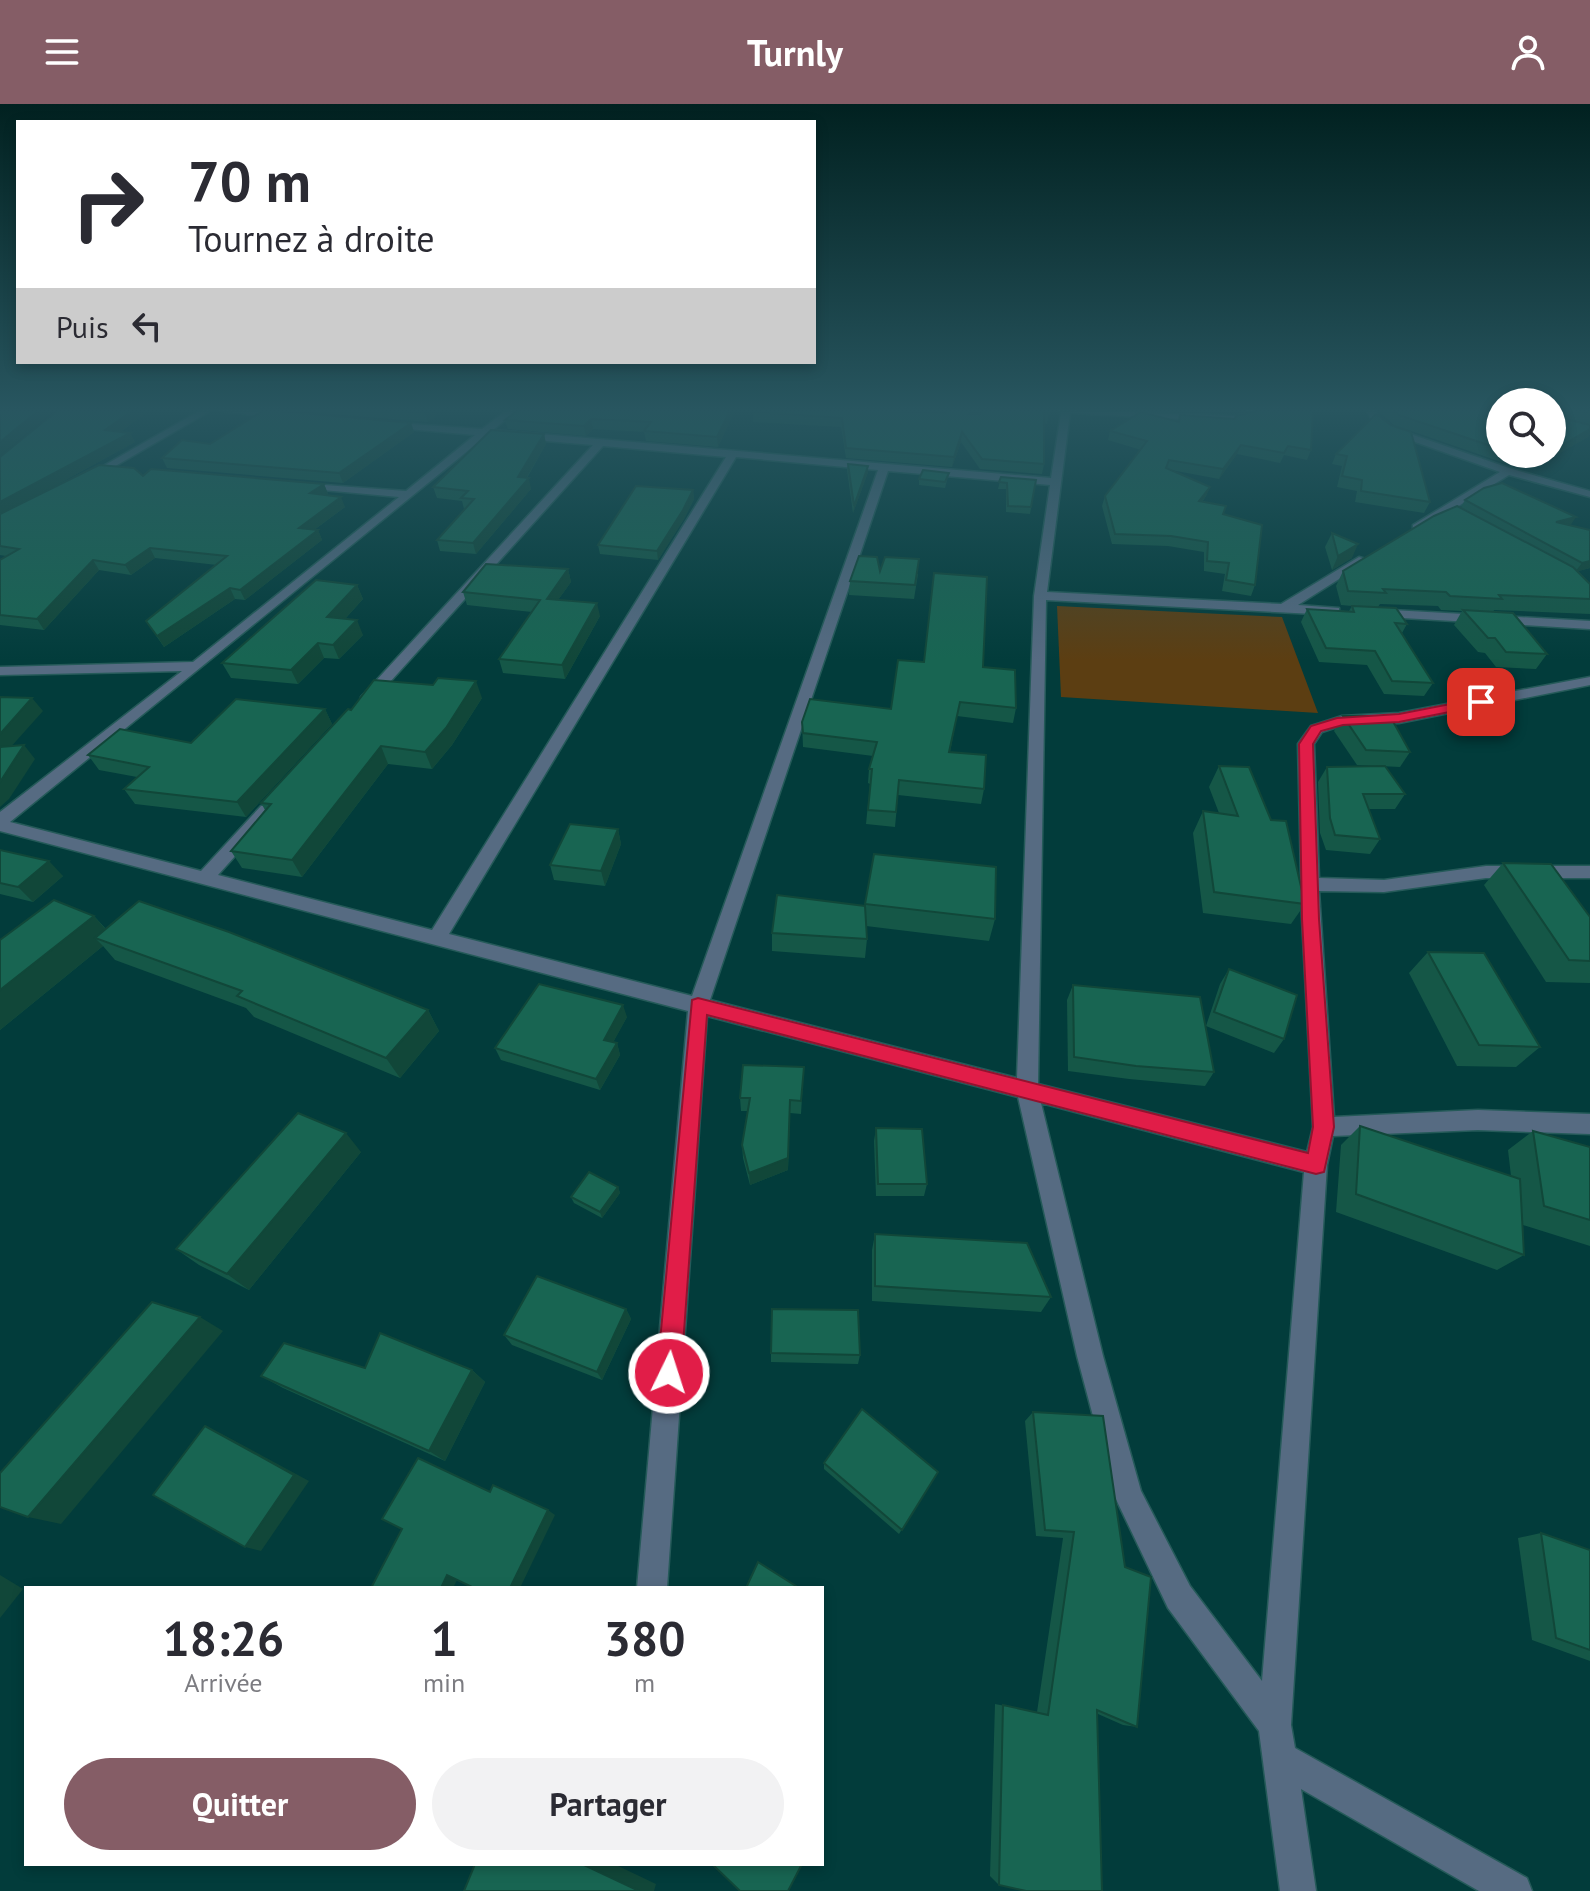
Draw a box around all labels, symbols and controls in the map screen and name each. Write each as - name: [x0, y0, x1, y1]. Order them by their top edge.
- text: Turnly: [747, 29, 843, 76]
- icon: menu: [40, 30, 84, 74]
- icon: person: [1506, 30, 1550, 74]
- text: 70 m: [188, 145, 311, 217]
- icon: right: [56, 152, 160, 256]
- text: Tournez à droite: [188, 215, 435, 262]
- icon: left: [125, 304, 169, 348]
- text: Puis: [56, 307, 109, 346]
- map controls: [1486, 388, 1566, 468]
- button: search: [1486, 388, 1566, 468]
- pin: [1447, 668, 1515, 736]
- icon: arrive: [1459, 680, 1503, 724]
- position arrow: [627, 1331, 711, 1415]
- text: 18:26: [163, 1607, 284, 1669]
- text: 1: [430, 1607, 458, 1669]
- text: 380: [604, 1607, 685, 1669]
- text: Arrivée: [184, 1666, 263, 1699]
- text: min: [423, 1666, 465, 1699]
- text: m: [634, 1666, 655, 1699]
- button: Quitter: [64, 1758, 416, 1850]
- button: Partager: [432, 1758, 784, 1850]

